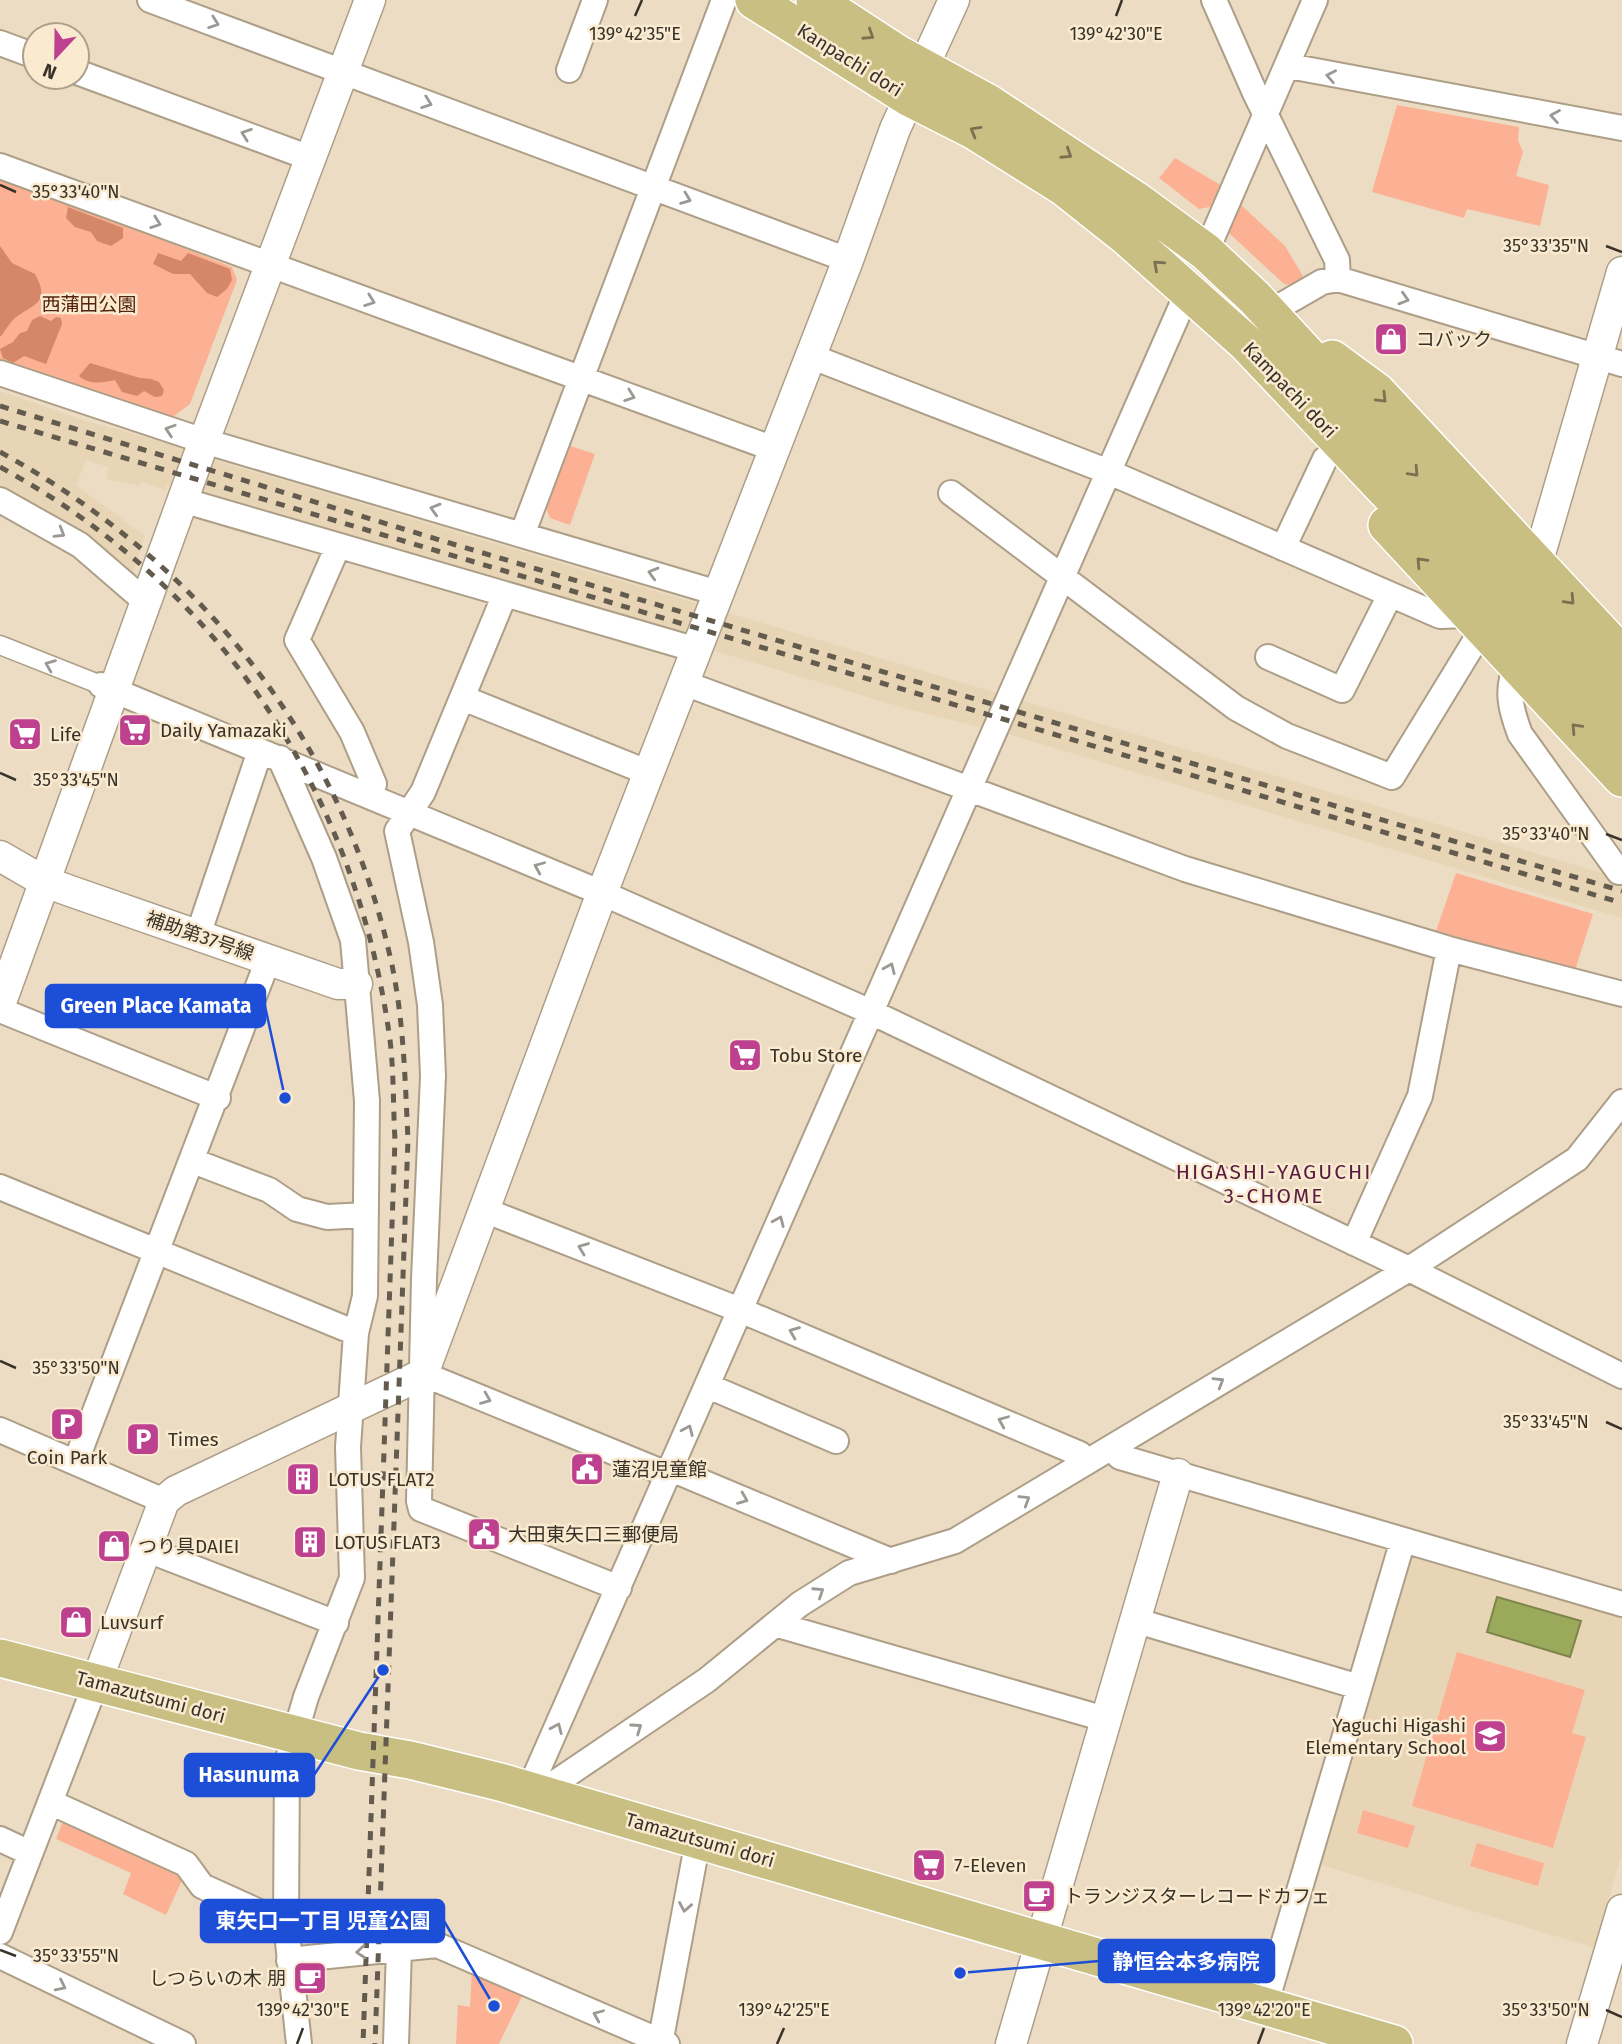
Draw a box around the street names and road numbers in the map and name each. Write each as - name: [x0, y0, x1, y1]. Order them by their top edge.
- street label: Kanpachi dori: [793, 19, 907, 101]
- street label: Kampachi dori: [1238, 337, 1342, 443]
- street label: 補助第37号線: [143, 907, 257, 965]
- street label: Tamazutsumi dori: [74, 1666, 228, 1728]
- street label: Tamazutsumi dori: [623, 1808, 777, 1872]

